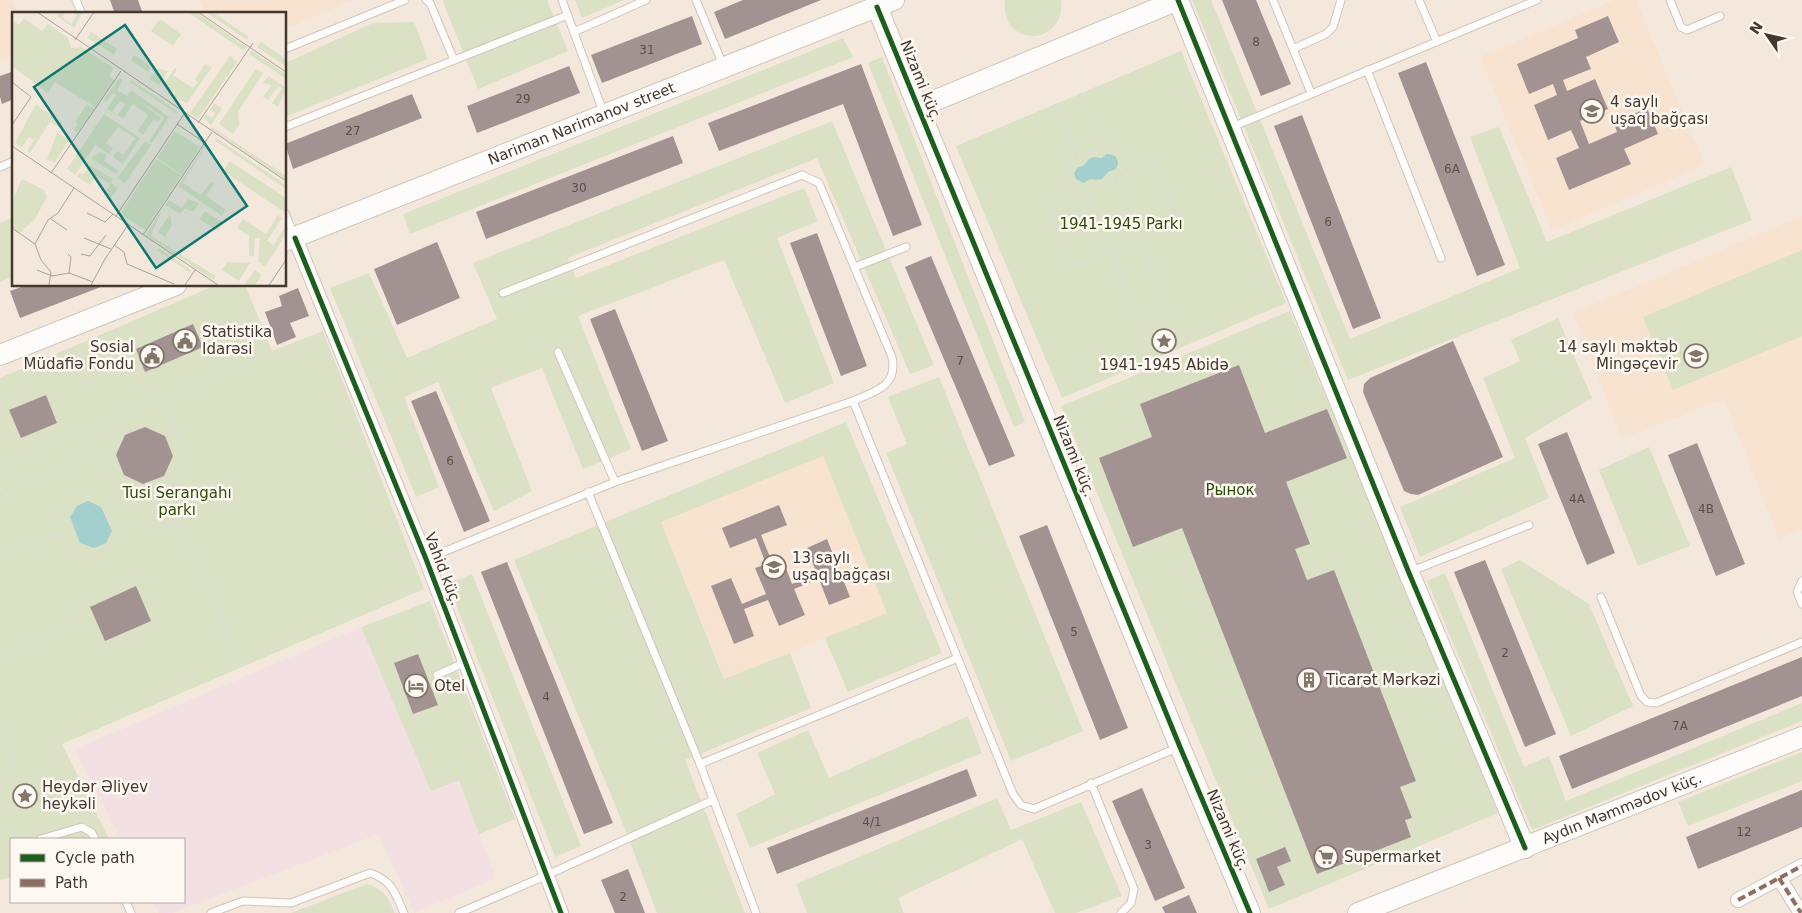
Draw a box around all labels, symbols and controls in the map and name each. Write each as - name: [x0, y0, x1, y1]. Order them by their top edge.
- north arrow: [1742, 10, 1792, 60]
- inset map: [12, 12, 286, 286]
- text: N: [1746, 18, 1766, 37]
- house number: 8: [1252, 35, 1260, 49]
- street label: Nizami küç.: [896, 37, 946, 125]
- house number: 31: [639, 43, 655, 57]
- street label: Nariman Narimanov street: [485, 78, 678, 169]
- house number: 29: [515, 92, 531, 106]
- place label: 4 saylı uşaq bağçası: [1610, 93, 1708, 128]
- school or university icon: 4 saylı uşaq bağçası: [1579, 98, 1605, 124]
- house number: 27: [345, 124, 361, 138]
- house number: 6A: [1444, 162, 1461, 176]
- house number: 30: [571, 181, 587, 195]
- park label: 1941-1945 Parkı: [1059, 215, 1183, 233]
- house number: 6: [1324, 215, 1332, 229]
- place label: Statistika Idarəsi: [202, 323, 272, 358]
- public building icon: Statistika Idarəsi: [172, 328, 198, 354]
- place icon: 1941-1945 Abidə: [1151, 328, 1177, 354]
- place label: Sosial Müdafiə Fondu: [24, 338, 134, 373]
- place label: 14 saylı məktəb Mingəçevir: [1558, 338, 1679, 373]
- public building icon: Sosial Müdafiə Fondu: [139, 343, 165, 369]
- school or university icon: 14 saylı məktəb Mingəçevir: [1683, 343, 1709, 369]
- house number: 7: [956, 354, 964, 368]
- place label: 1941-1945 Abidə: [1099, 356, 1229, 374]
- street label: Nizami küç.: [1049, 412, 1099, 500]
- house number: 6: [446, 454, 454, 468]
- park label: Рынок: [1206, 481, 1254, 499]
- park label: Tusi Serangahı parkı: [121, 484, 232, 519]
- house number: 4A: [1569, 492, 1586, 506]
- house number: 4B: [1698, 502, 1714, 516]
- street label: Vahid küç.: [421, 530, 465, 608]
- place label: 13 saylı uşaq bağçası: [792, 549, 890, 584]
- school or university icon: 13 saylı uşaq bağçası: [761, 554, 787, 580]
- house number: 5: [1070, 625, 1078, 639]
- house number: 2: [1501, 646, 1509, 660]
- building icon: Ticarət Mərkəzi: [1296, 667, 1322, 693]
- place label: Ticarət Mərkəzi: [1325, 671, 1441, 689]
- hotel icon: Otel: [403, 673, 429, 699]
- place label: Otel: [434, 677, 465, 695]
- house number: 4: [542, 690, 550, 704]
- house number: 7A: [1672, 719, 1689, 733]
- street label: Aydın Məmmədov küç.: [1540, 769, 1704, 848]
- place label: Heydər Əliyev heykəli: [42, 778, 148, 813]
- place icon: Heydər Əliyev heykəli: [12, 783, 38, 809]
- street label: Nizami küç.: [1203, 787, 1253, 873]
- house number: 4/1: [862, 815, 882, 829]
- house number: 12: [1736, 825, 1752, 839]
- legend: [10, 838, 185, 903]
- house number: 3: [1144, 838, 1152, 852]
- supermarket icon: Supermarket: [1313, 844, 1339, 870]
- place label: Supermarket: [1344, 848, 1441, 866]
- text: Cycle path: [55, 849, 135, 867]
- text: Path: [55, 874, 88, 892]
- house number: 2: [619, 890, 627, 904]

